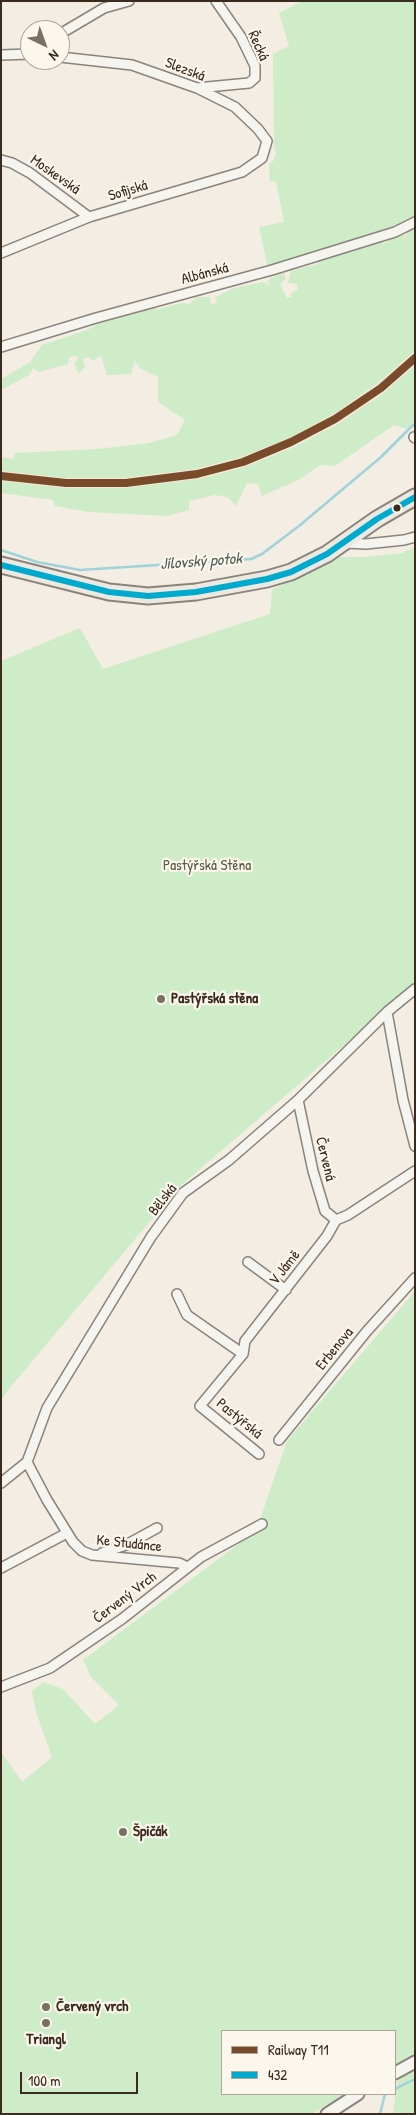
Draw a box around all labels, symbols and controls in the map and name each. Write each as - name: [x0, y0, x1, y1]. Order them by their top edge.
- north arrow: [20, 20, 70, 70]
- street label: Řecká: [244, 28, 272, 64]
- text: N: [46, 46, 64, 65]
- street label: Slezská: [163, 54, 207, 86]
- street label: Moskevská: [27, 151, 83, 199]
- street label: Sofijská: [106, 176, 150, 206]
- street label: Albánská: [179, 259, 231, 289]
- unlabelled marker: [392, 503, 402, 513]
- water label: Jílovský potok: [160, 550, 242, 574]
- park label: Pastýřská Stěna: [163, 857, 251, 875]
- place label: Pastýřská stěna: [171, 990, 258, 1008]
- marker: Pastýřská stěna: [155, 993, 167, 1005]
- street label: Červená: [311, 1135, 339, 1183]
- street label: Bělská: [145, 1180, 181, 1220]
- street label: V Jámě: [266, 1247, 304, 1289]
- street label: Erbenova: [313, 1324, 357, 1374]
- street label: Pastýřská: [212, 1395, 266, 1443]
- street label: Ke Studánce: [95, 1532, 163, 1556]
- street label: Červený Vrch: [90, 1568, 160, 1628]
- place label: Špičák: [133, 1823, 168, 1841]
- marker: Špičák: [117, 1826, 129, 1838]
- place label: Červený vrch: [56, 1998, 128, 2016]
- marker: Červený vrch: [40, 2001, 52, 2013]
- marker: Triangl: [40, 2017, 52, 2029]
- legend: [221, 2030, 396, 2095]
- place label: Triangl: [26, 2031, 66, 2049]
- text: Railway T11: [268, 2039, 329, 2060]
- scale bar: [22, 2062, 140, 2094]
- text: 432: [268, 2064, 287, 2085]
- text: 100 m: [28, 2070, 61, 2091]

